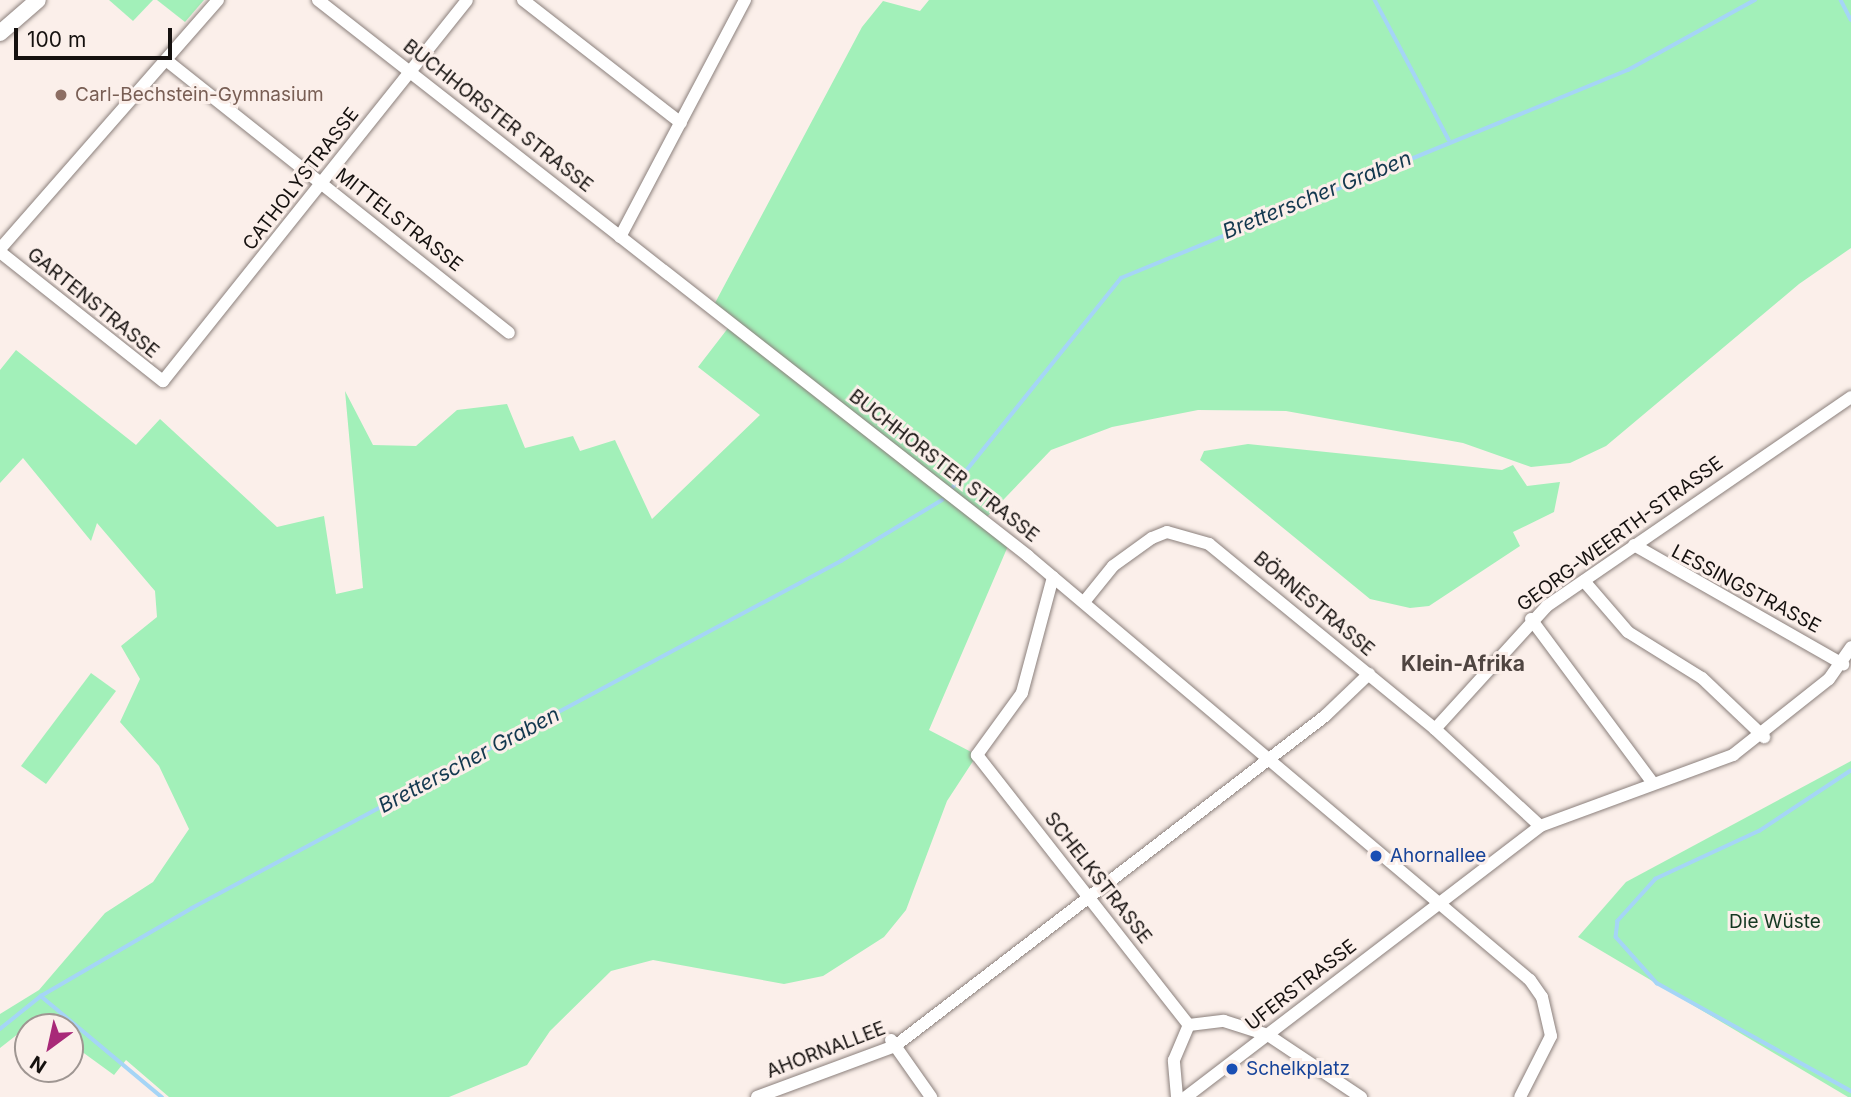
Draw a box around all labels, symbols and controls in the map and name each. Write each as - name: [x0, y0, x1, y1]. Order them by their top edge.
- scale bar: [18, 14, 175, 58]
- text: 100 m: [27, 27, 86, 52]
- street label: BUCHHORSTER STRASSE: [399, 35, 597, 197]
- place label: Carl-Bechstein-Gymnasium: [75, 84, 324, 106]
- marker: Carl-Bechstein-Gymnasium: [53, 87, 69, 103]
- street label: CATHOLYSTRASSE: [238, 103, 364, 255]
- water label: Bretterscher Graben: [1219, 146, 1415, 244]
- street label: MITTELSTRASSE: [331, 163, 467, 277]
- street label: GARTENSTRASSE: [23, 243, 163, 363]
- street label: BUCHHORSTER STRASSE: [845, 385, 1043, 547]
- street label: GEORG-WEERTH-STRASSE: [1513, 452, 1727, 616]
- street label: LESSINGSTRASSE: [1667, 540, 1825, 638]
- street label: BÖRNESTRASSE: [1249, 547, 1379, 661]
- district label: Klein-Afrika: [1401, 651, 1525, 677]
- water label: Bretterscher Graben: [374, 702, 564, 818]
- street label: SCHELKSTRASSE: [1040, 808, 1156, 948]
- place label: Ahornallee: [1390, 845, 1486, 867]
- marker: Ahornallee: [1368, 848, 1384, 864]
- park label: Die Wüste: [1729, 911, 1821, 933]
- street label: UFERSTRASSE: [1241, 935, 1361, 1035]
- north arrow: [14, 1013, 84, 1083]
- street label: AHORNALLEE: [763, 1017, 889, 1083]
- text: N: [26, 1051, 51, 1078]
- place label: Schelkplatz: [1246, 1058, 1350, 1080]
- marker: Schelkplatz: [1224, 1061, 1240, 1077]

